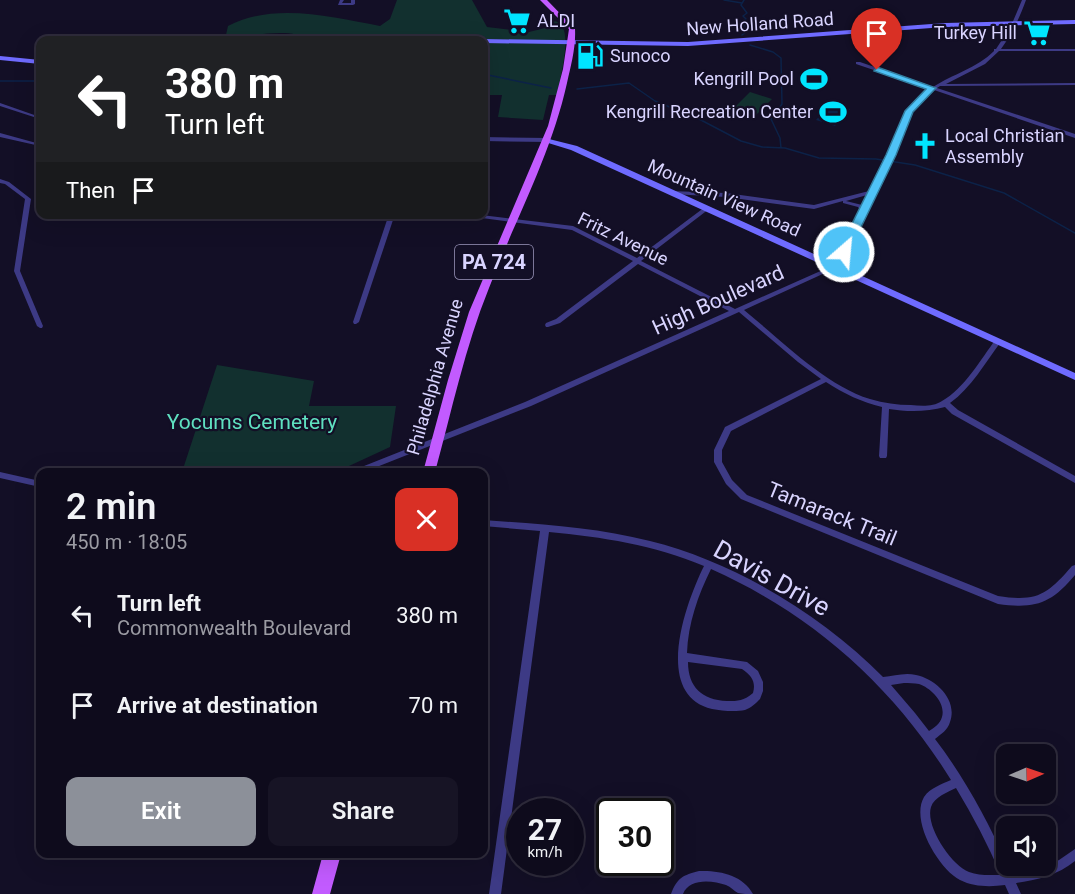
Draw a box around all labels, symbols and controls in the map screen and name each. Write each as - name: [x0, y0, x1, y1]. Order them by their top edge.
- supermarket icon: ALDI: [502, 6, 532, 36]
- street label: New Holland Road: [685, 8, 834, 39]
- pin: [851, 8, 902, 70]
- place label: ALDI: [537, 10, 575, 31]
- icon: arrive: [860, 17, 893, 50]
- supermarket icon: Turkey Hill: [1022, 18, 1052, 48]
- place label: Turkey Hill: [934, 22, 1017, 43]
- fuel station icon: Sunoco: [575, 41, 605, 71]
- place label: Sunoco: [610, 45, 671, 66]
- text: 380 m: [165, 59, 284, 108]
- icon: left: [66, 60, 144, 138]
- sports icon: Kengrill Pool: [799, 64, 829, 94]
- place label: Kengrill Pool: [693, 68, 794, 89]
- sports icon: Kengrill Recreation Center: [818, 97, 848, 127]
- place label: Kengrill Recreation Center: [606, 101, 813, 122]
- text: Turn left: [165, 109, 265, 141]
- place label: Local Christian Assembly: [945, 125, 1064, 167]
- church icon: Local Christian Assembly: [910, 131, 940, 161]
- street label: Mountain View Road: [645, 154, 804, 241]
- icon: arrive: [127, 174, 160, 207]
- text: Then: [66, 178, 115, 203]
- street label: Fritz Avenue: [574, 208, 672, 270]
- position arrow: [812, 220, 876, 284]
- road number: PA 724: [455, 245, 533, 279]
- street label: High Boulevard: [648, 260, 788, 340]
- street label: Philadelphia Avenue: [402, 296, 467, 457]
- park label: Yocums Cemetery: [167, 410, 337, 434]
- street label: Tamarack Trail: [764, 477, 900, 551]
- text: 2 min: [66, 486, 156, 528]
- button: close: [395, 488, 458, 551]
- text: 450 m · 18:05: [66, 530, 187, 554]
- street label: Davis Drive: [709, 534, 835, 622]
- text: Turn left: [117, 591, 201, 616]
- icon: left: [66, 599, 99, 632]
- text: 380 m: [396, 603, 458, 628]
- text: Commonwealth Boulevard: [117, 616, 351, 640]
- icon: arrive: [66, 689, 99, 722]
- text: Arrive at destination: [117, 693, 318, 718]
- text: 70 m: [409, 693, 458, 718]
- north arrow: [996, 744, 1056, 804]
- map controls: [996, 744, 1056, 876]
- button: Exit: [66, 777, 256, 846]
- button: Share: [268, 777, 458, 846]
- speed limit sign: 30: [596, 798, 674, 876]
- text: 27: [528, 812, 562, 847]
- button: sound: [996, 816, 1056, 876]
- text: km/h: [527, 843, 563, 861]

